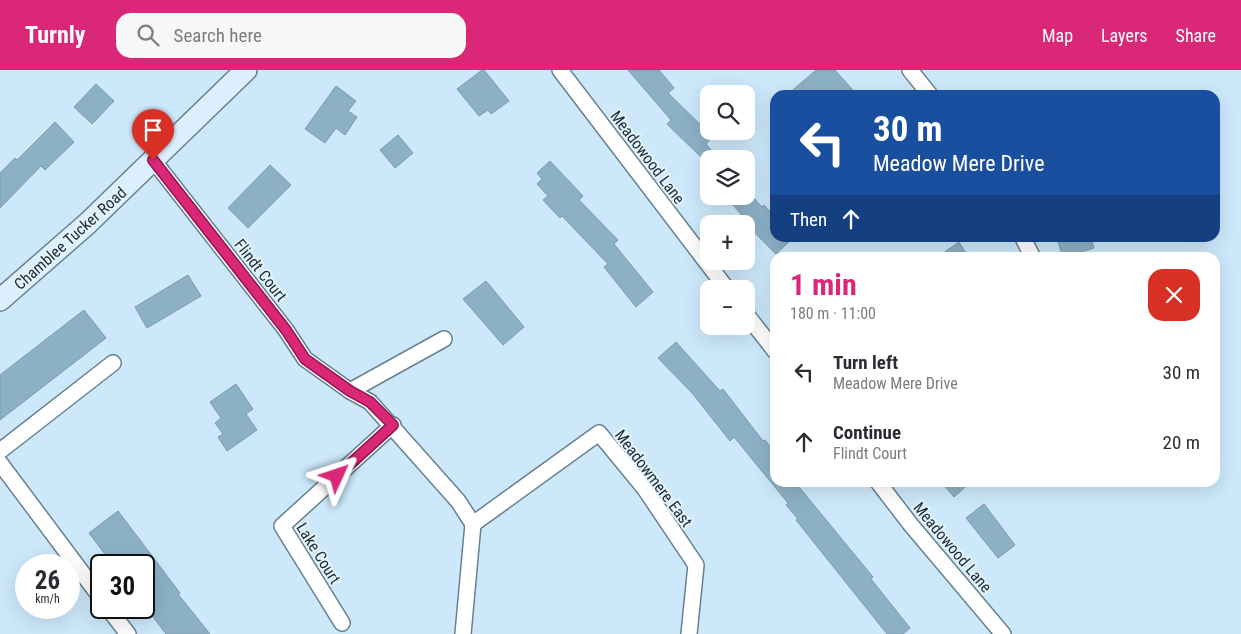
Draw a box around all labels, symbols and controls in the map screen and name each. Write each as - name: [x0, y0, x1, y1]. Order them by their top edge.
- search box: [116, 13, 466, 58]
- text: Turnly: [25, 21, 86, 49]
- icon: search: [134, 21, 162, 49]
- text: Search here: [174, 24, 262, 47]
- text: Map: [1042, 25, 1073, 46]
- text: Layers: [1101, 25, 1148, 46]
- text: Share: [1176, 25, 1216, 46]
- map controls: [700, 85, 755, 335]
- button: search: [700, 85, 755, 140]
- street label: Meadowood Lane: [606, 107, 689, 208]
- pin: [132, 109, 174, 160]
- text: 30 m: [873, 109, 942, 150]
- icon: left: [790, 110, 855, 175]
- icon: arrive: [139, 116, 167, 144]
- button: layers: [700, 150, 755, 205]
- text: Meadow Mere Drive: [873, 151, 1044, 176]
- street label: Chamblee Tucker Road: [10, 183, 130, 294]
- icon: ahead: [837, 205, 865, 233]
- text: Then: [790, 208, 827, 231]
- button: +: [700, 215, 755, 270]
- street label: Flindt Court: [230, 235, 291, 306]
- text: 1 min: [790, 267, 857, 302]
- button: close: [1148, 269, 1200, 321]
- button: −: [700, 280, 755, 335]
- text: 180 m · 11:00: [790, 304, 876, 323]
- text: Turn left: [833, 351, 898, 374]
- icon: left: [790, 358, 818, 386]
- text: 30 m: [1163, 361, 1200, 384]
- text: Meadow Mere Drive: [833, 374, 958, 393]
- text: Continue: [833, 421, 901, 444]
- street label: Meadowmere East: [611, 426, 696, 531]
- icon: ahead: [790, 428, 818, 456]
- text: 20 m: [1163, 431, 1200, 454]
- text: Flindt Court: [833, 444, 907, 463]
- position arrow: [310, 449, 362, 501]
- street label: Meadowood Lane: [909, 498, 996, 596]
- street label: Lake Court: [292, 519, 345, 587]
- speed limit sign: 30: [90, 554, 155, 619]
- text: 26: [35, 566, 60, 595]
- text: km/h: [35, 592, 60, 606]

